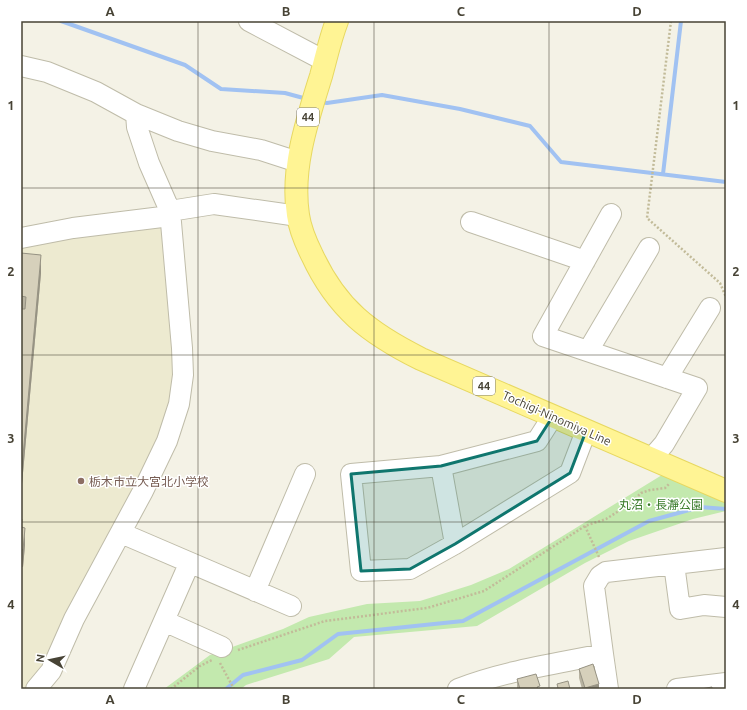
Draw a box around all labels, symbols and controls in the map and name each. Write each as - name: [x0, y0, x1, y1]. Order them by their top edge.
- text: A: [105, 4, 115, 18]
- text: B: [282, 4, 291, 18]
- text: C: [457, 4, 466, 18]
- text: D: [632, 4, 642, 18]
- text: 1: [7, 98, 15, 112]
- text: 1: [732, 98, 740, 112]
- road number: 44: [297, 108, 319, 126]
- text: 2: [7, 264, 15, 278]
- text: 2: [732, 264, 740, 278]
- road number: 44: [473, 377, 495, 395]
- street label: Tochigi-Ninomiya Line: [501, 388, 613, 448]
- text: 3: [7, 431, 15, 445]
- text: 3: [732, 431, 740, 445]
- place label: 栃木市立大宮北小学校: [89, 475, 209, 488]
- marker: 栃木市立大宮北小学校: [76, 476, 86, 486]
- park label: 丸沼・長瀞公園: [619, 498, 703, 511]
- text: 4: [7, 597, 15, 611]
- text: 4: [732, 597, 740, 611]
- north arrow: [30, 640, 70, 680]
- text: N: [34, 653, 47, 663]
- text: A: [105, 692, 115, 706]
- text: B: [282, 692, 291, 706]
- text: C: [457, 692, 466, 706]
- text: D: [632, 692, 642, 706]

